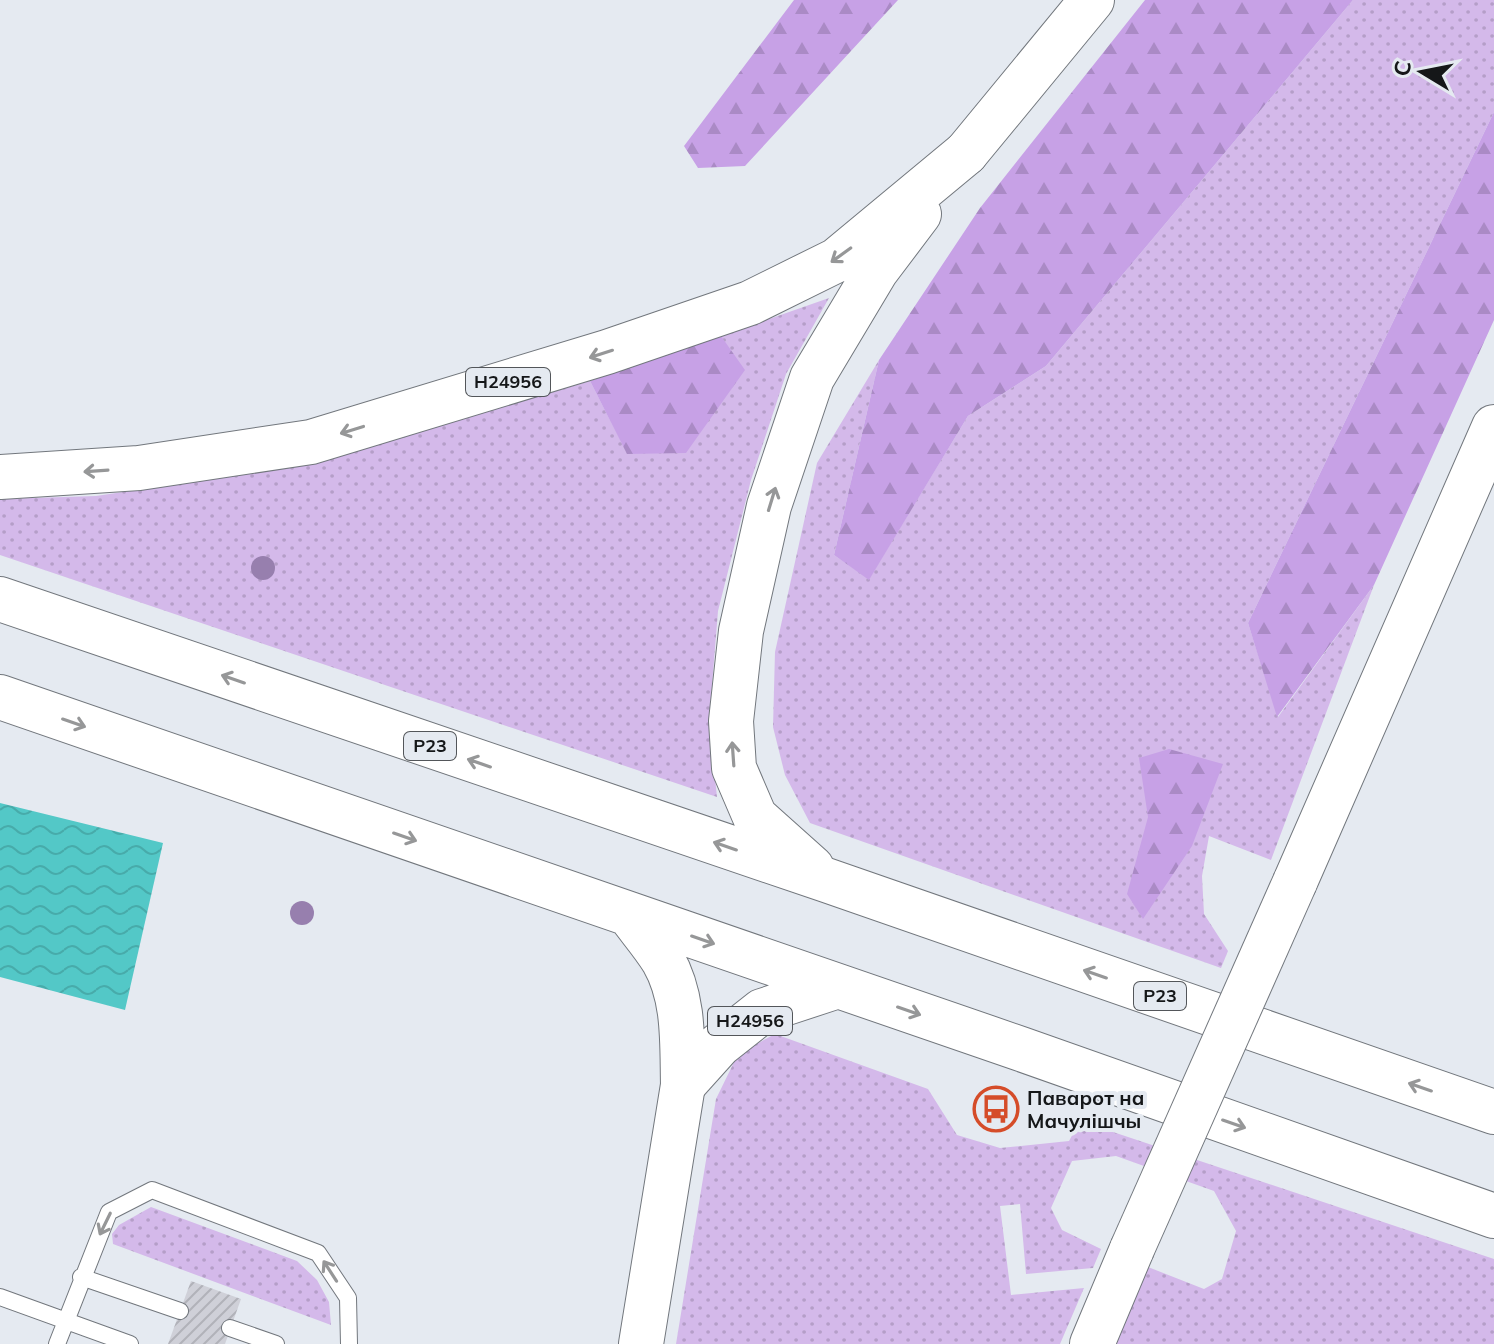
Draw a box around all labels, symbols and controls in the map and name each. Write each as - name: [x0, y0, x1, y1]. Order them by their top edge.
- north arrow: [1382, 32, 1462, 112]
- text: С: [1387, 59, 1417, 78]
- one-way arrow: [830, 247, 852, 264]
- one-way arrow: [588, 347, 613, 362]
- road number: Н24956: [466, 368, 550, 396]
- one-way arrow: [340, 423, 366, 438]
- one-way arrow: [83, 464, 110, 479]
- one-way arrow: [765, 486, 780, 511]
- one-way arrow: [220, 671, 245, 686]
- one-way arrow: [61, 716, 86, 731]
- road number: Р23: [404, 732, 456, 760]
- one-way arrow: [725, 741, 740, 768]
- one-way arrow: [467, 755, 492, 770]
- one-way arrow: [392, 831, 417, 846]
- one-way arrow: [713, 838, 738, 853]
- one-way arrow: [690, 934, 715, 948]
- one-way arrow: [1084, 966, 1108, 980]
- road number: Р23: [1134, 982, 1186, 1010]
- one-way arrow: [896, 1005, 921, 1020]
- road number: Н24956: [708, 1007, 792, 1035]
- one-way arrow: [1408, 1078, 1433, 1093]
- bus stop icon: Паварот на Мачулішчы: [972, 1085, 1020, 1133]
- place label: Паварот на Мачулішчы: [1027, 1085, 1144, 1133]
- one-way arrow: [1221, 1118, 1246, 1133]
- one-way arrow: [97, 1211, 112, 1235]
- one-way arrow: [322, 1261, 339, 1283]

